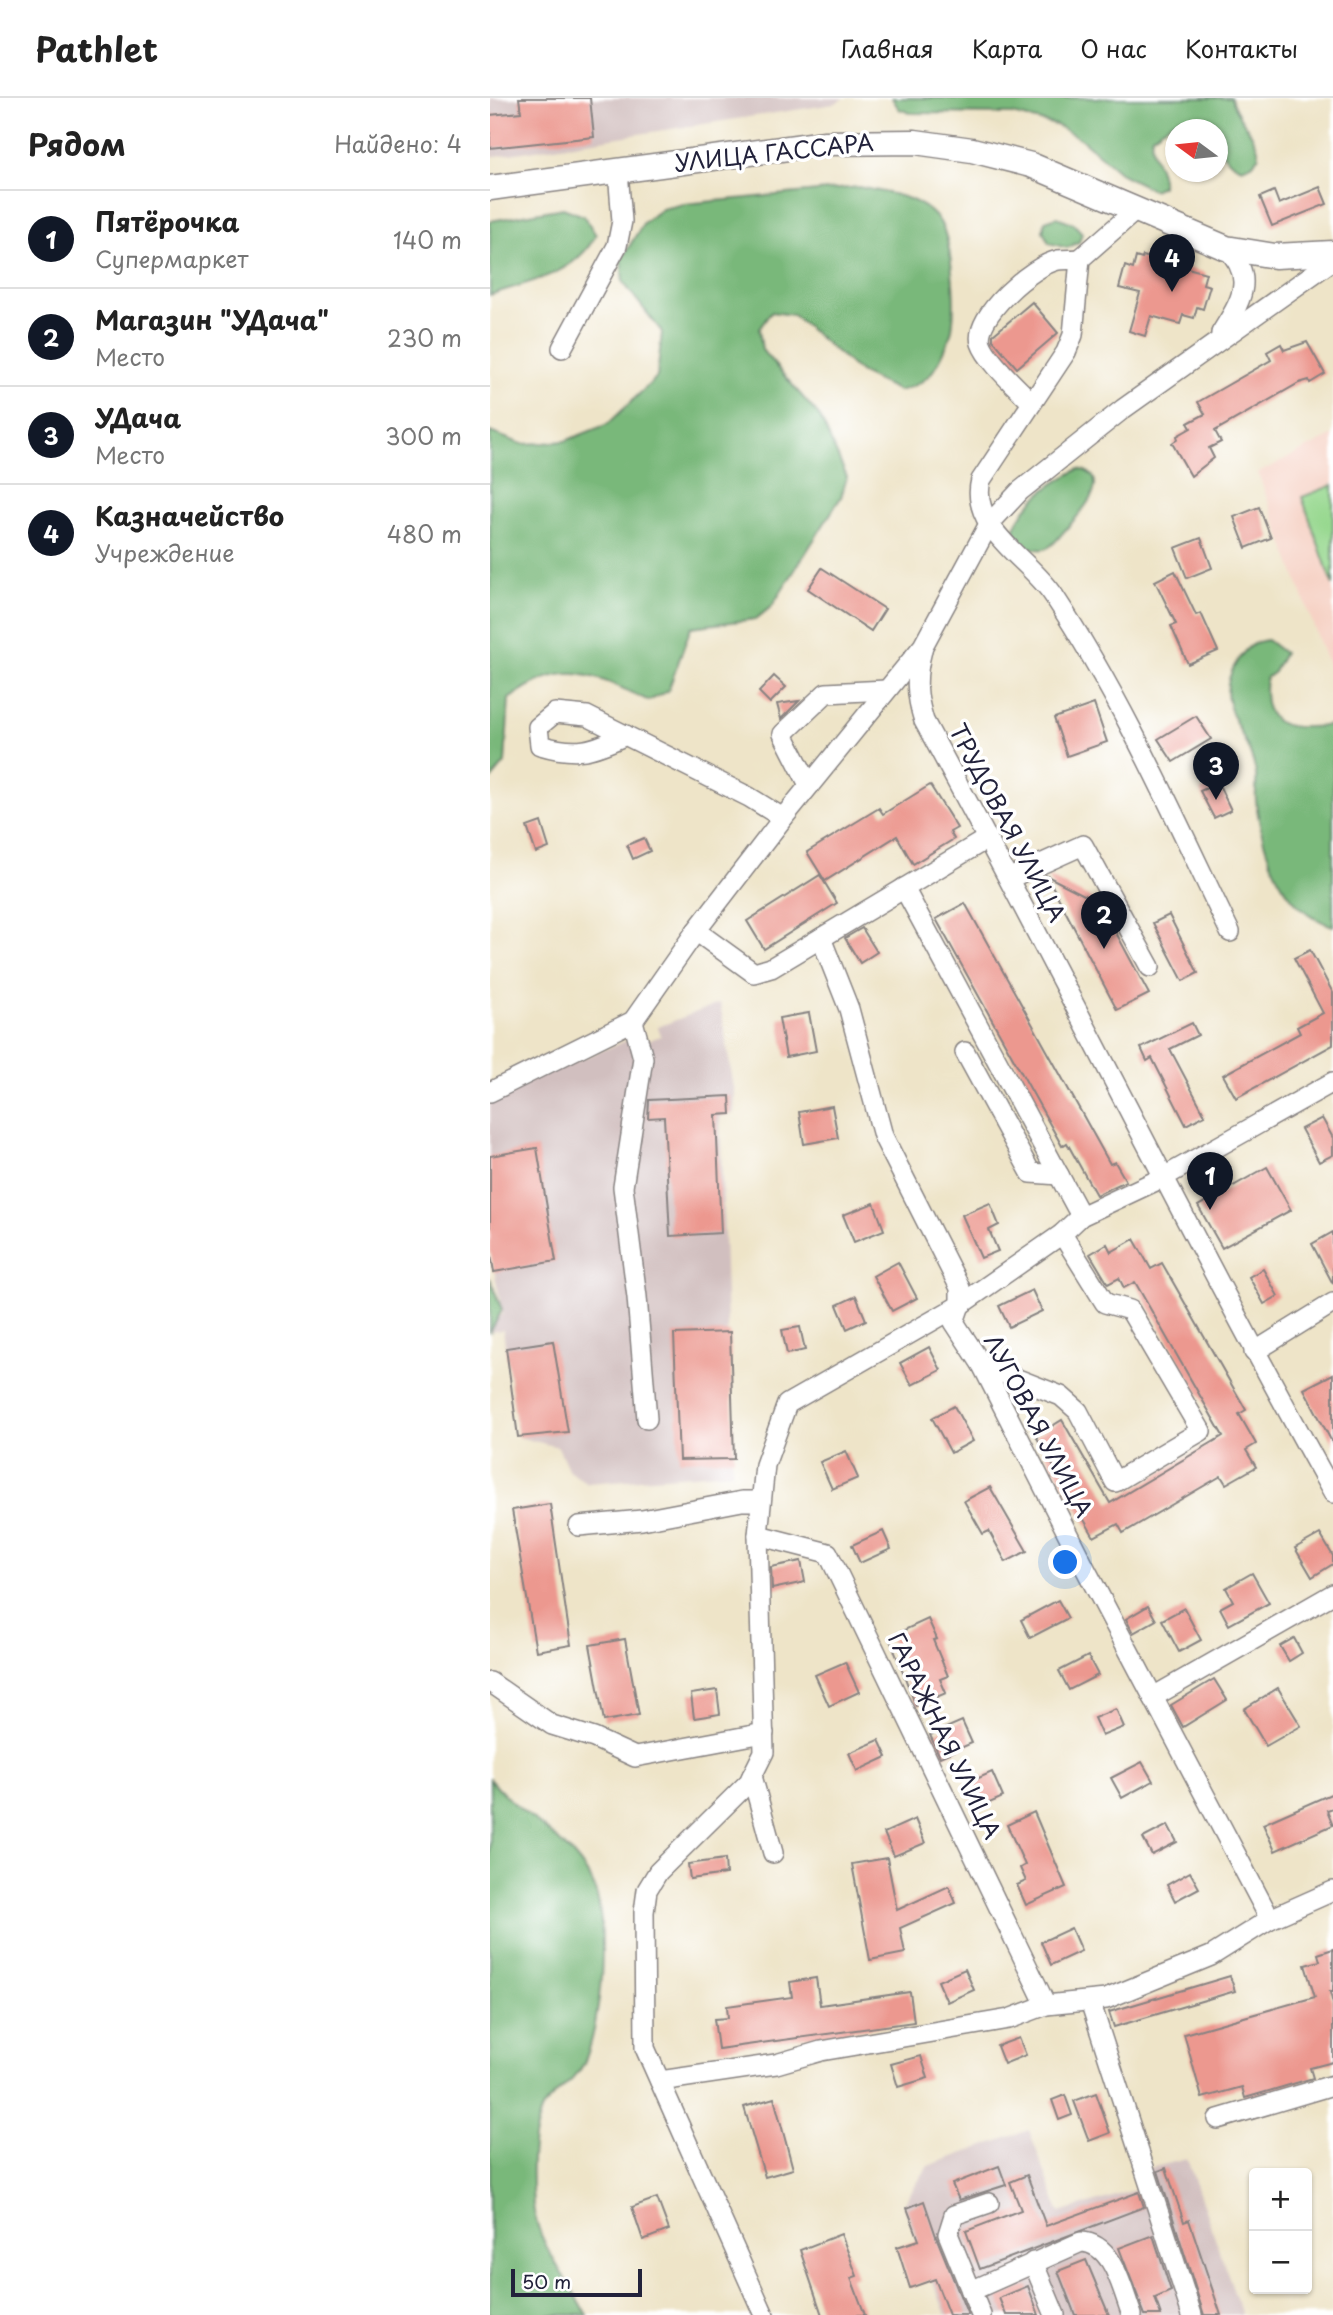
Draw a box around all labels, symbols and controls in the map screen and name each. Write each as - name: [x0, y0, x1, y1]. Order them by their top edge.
- text: Pathlet: [35, 23, 158, 73]
- text: Главная: [841, 30, 934, 66]
- text: Карта: [972, 30, 1042, 66]
- text: О нас: [1080, 30, 1147, 66]
- text: Контакты: [1185, 30, 1298, 66]
- north arrow: [1165, 119, 1228, 182]
- text: Рядом: [28, 121, 126, 166]
- street label: УЛИЦА ГАССАРА: [673, 124, 875, 179]
- text: Найдено: 4: [334, 126, 462, 161]
- text: Пятёрочка: [95, 202, 240, 241]
- text: 1: [46, 222, 57, 257]
- text: 140 m: [393, 222, 462, 257]
- pin: 4: [1149, 234, 1195, 292]
- text: Супермаркет: [95, 241, 249, 276]
- text: Магазин "УДача": [95, 300, 329, 339]
- text: 2: [43, 320, 59, 355]
- text: 230 m: [387, 320, 462, 355]
- text: Место: [95, 339, 165, 374]
- text: УДача: [95, 398, 181, 437]
- text: 3: [43, 418, 59, 453]
- text: 300 m: [385, 418, 462, 453]
- text: Место: [95, 437, 165, 472]
- text: Казначейство: [95, 496, 284, 535]
- text: 4: [43, 516, 59, 551]
- text: 480 m: [387, 516, 462, 551]
- text: Учреждение: [95, 535, 235, 570]
- street label: ТРУДОВАЯ УЛИЦА: [941, 717, 1075, 928]
- pin: 3: [1193, 742, 1239, 800]
- pin: 2: [1081, 891, 1127, 949]
- pin: 1: [1187, 1152, 1233, 1210]
- street label: ЛУГОВАЯ УЛИЦА: [976, 1327, 1102, 1523]
- your location: [1048, 1545, 1082, 1579]
- street label: ГАРАЖНАЯ УЛИЦА: [880, 1626, 1011, 1845]
- map controls: [1249, 2168, 1312, 2294]
- button: +: [1249, 2168, 1312, 2231]
- button: −: [1249, 2231, 1312, 2294]
- scale bar: [511, 2266, 642, 2298]
- text: 50 m: [522, 2267, 571, 2295]

